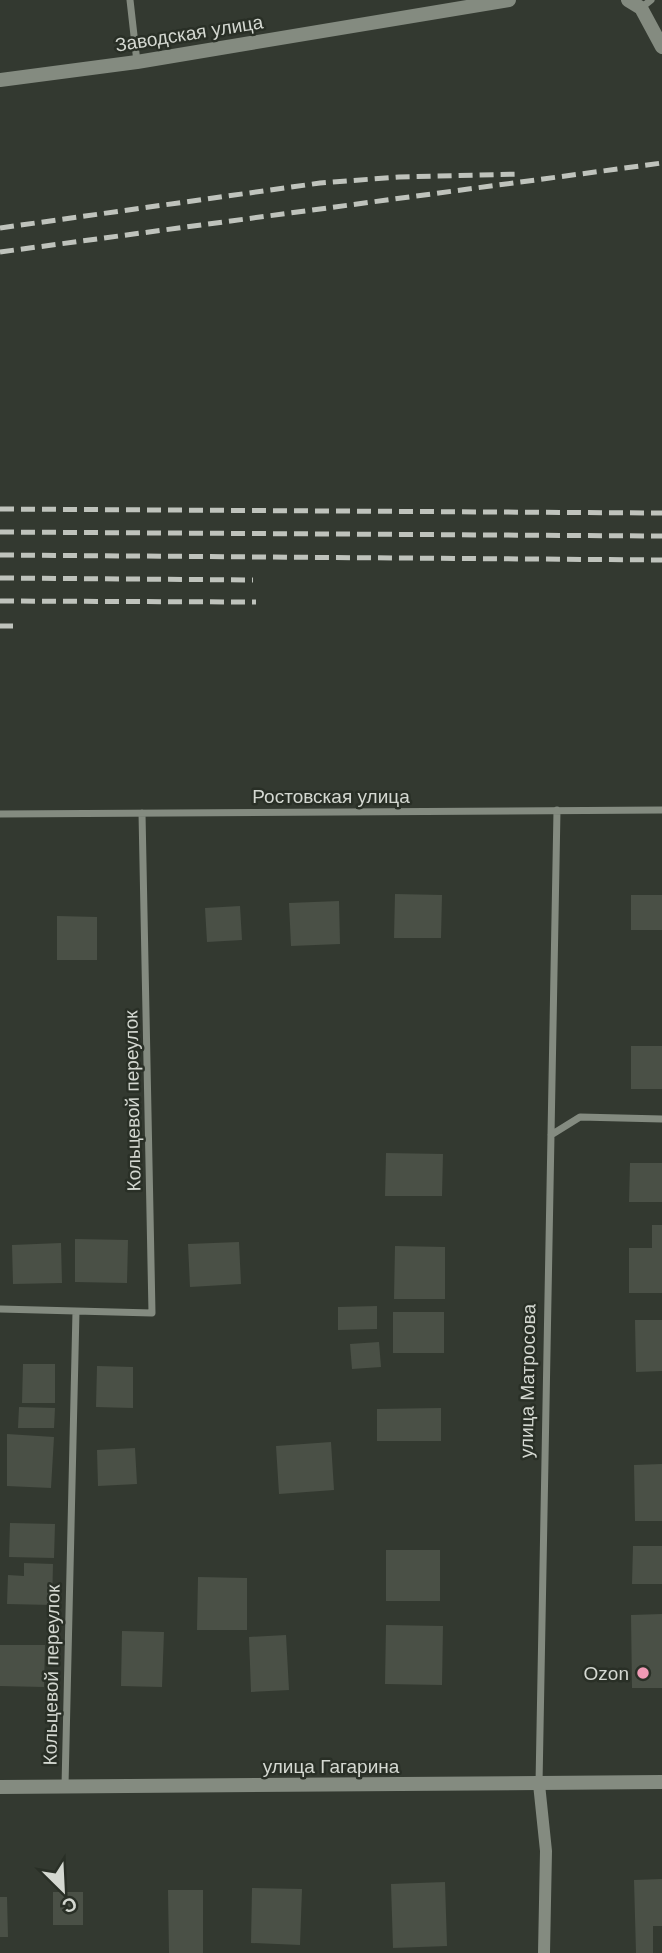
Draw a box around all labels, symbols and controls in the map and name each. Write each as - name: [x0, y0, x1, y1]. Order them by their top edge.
- street label: Заводская улица: [113, 11, 265, 56]
- street label: Ростовская улица: [252, 786, 410, 807]
- street label: Кольцевой переулок: [120, 1010, 145, 1192]
- street label: улица Матросова: [516, 1303, 539, 1458]
- street label: Кольцевой переулок: [39, 1584, 64, 1766]
- place label: Ozon: [584, 1663, 629, 1684]
- marker: Ozon: [635, 1665, 651, 1681]
- street label: улица Гагарина: [263, 1756, 400, 1777]
- north arrow: [28, 1855, 98, 1925]
- text: С: [59, 1893, 80, 1918]

